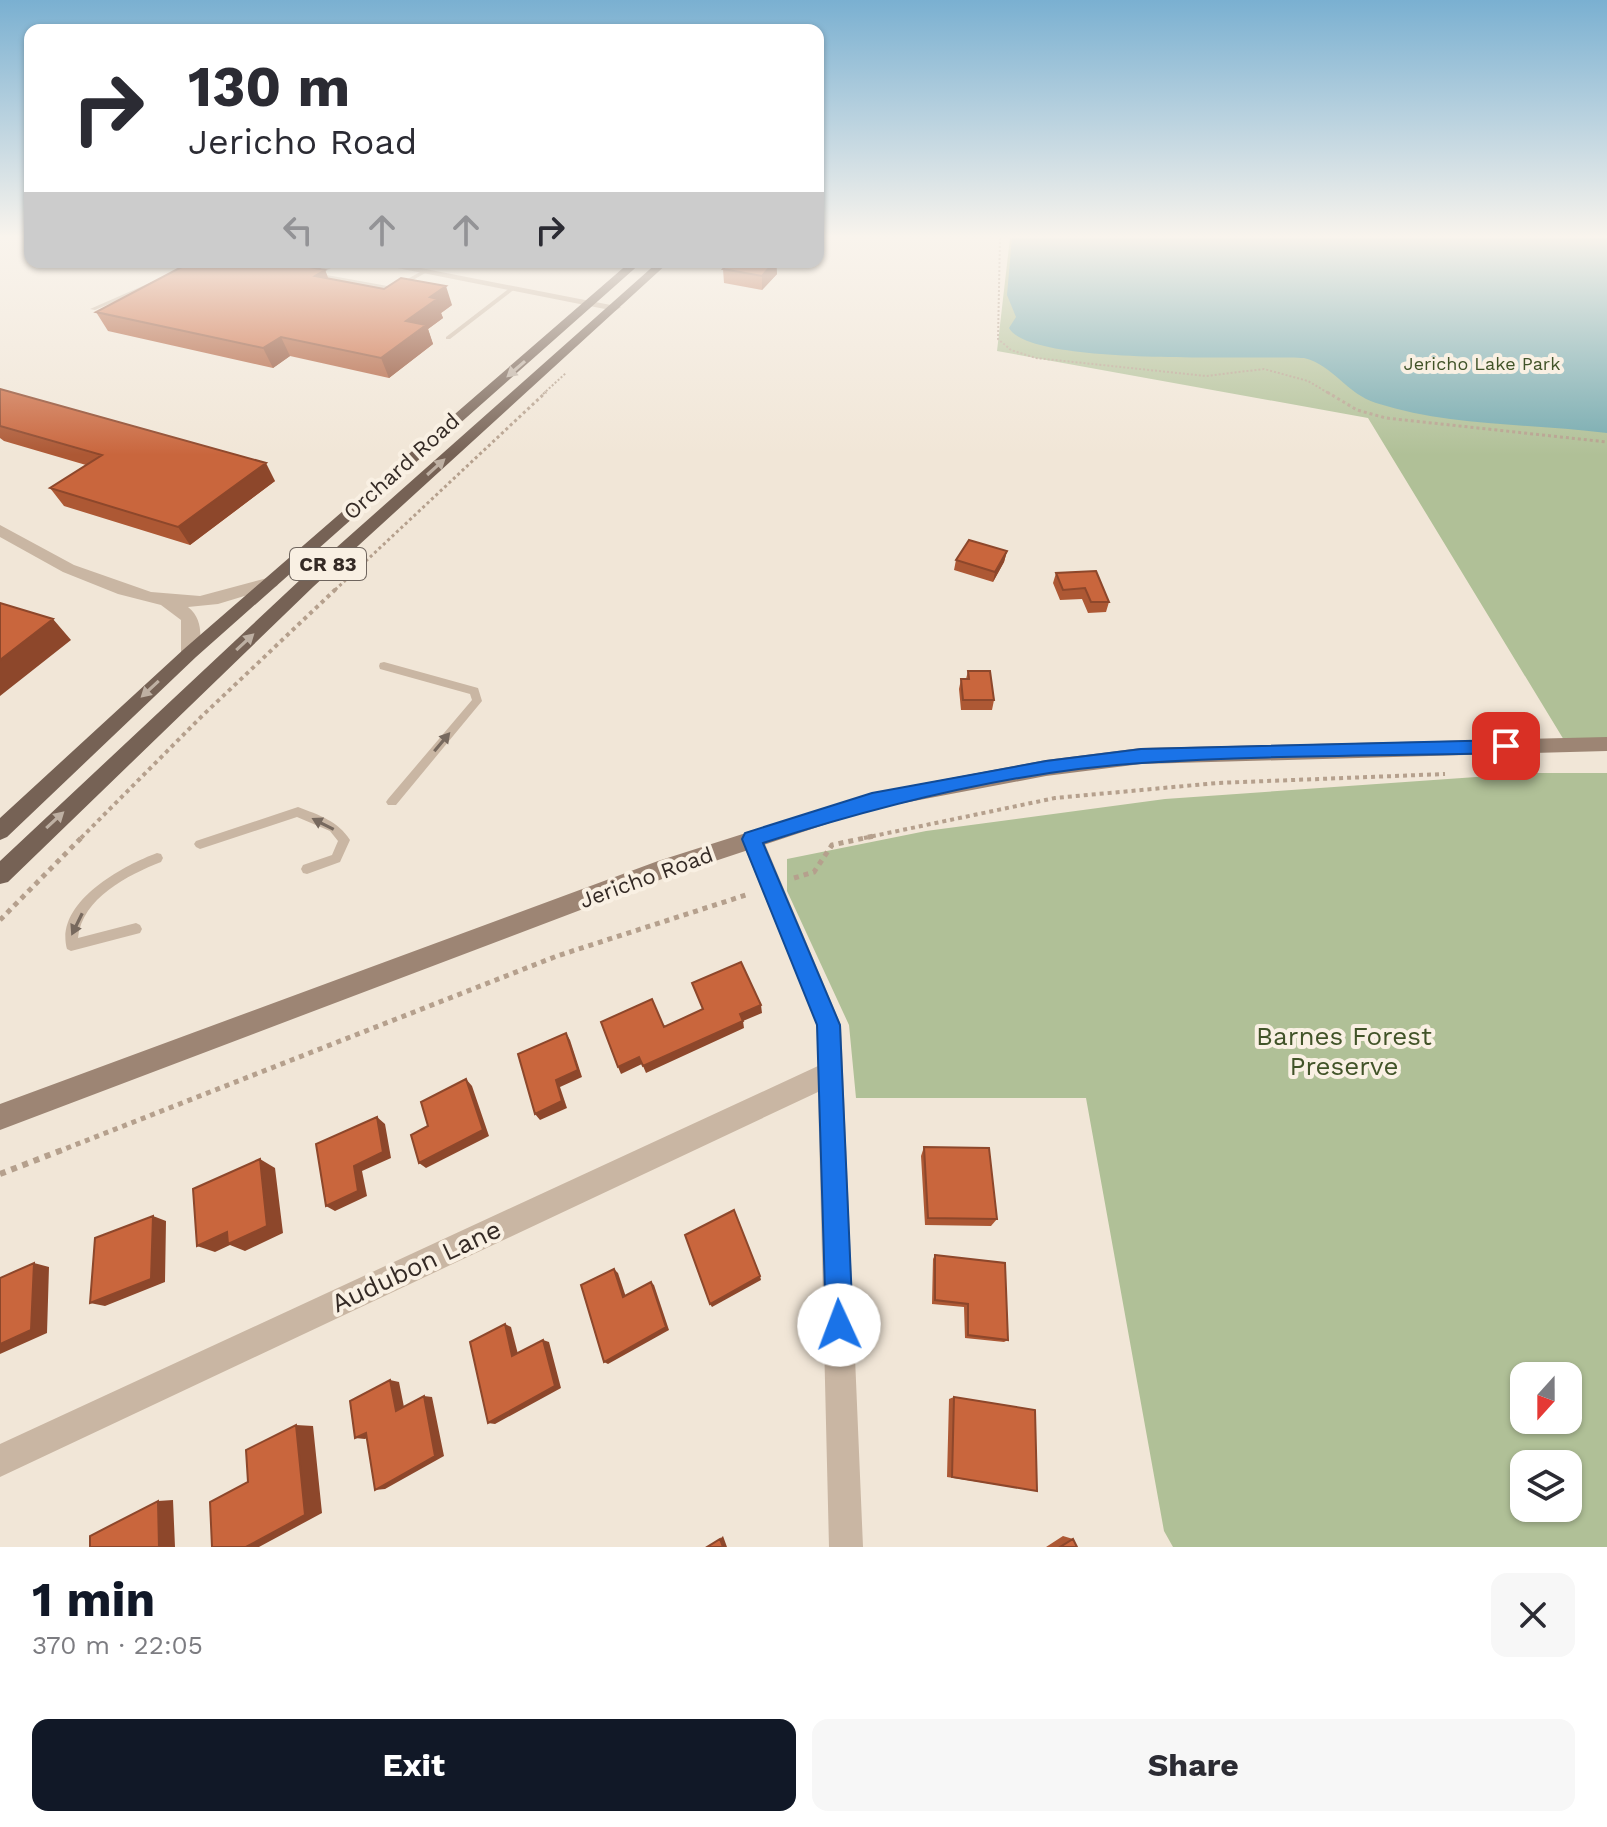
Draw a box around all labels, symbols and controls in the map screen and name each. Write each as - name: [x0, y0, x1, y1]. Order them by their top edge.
- text: 130 m: [188, 54, 350, 120]
- icon: right: [56, 56, 160, 160]
- text: Jericho Road: [188, 121, 417, 163]
- icon: left: [276, 208, 320, 252]
- icon: ahead: [360, 208, 404, 252]
- icon: ahead: [444, 208, 488, 252]
- icon: right: [528, 208, 572, 252]
- park label: Jericho Lake Park: [1404, 353, 1560, 374]
- one-way arrow: [506, 360, 526, 377]
- street label: Orchard Road: [338, 408, 464, 525]
- one-way arrow: [427, 458, 446, 476]
- road number: CR 83: [290, 548, 366, 580]
- one-way arrow: [235, 634, 254, 652]
- one-way arrow: [141, 680, 160, 698]
- pin: [1472, 712, 1540, 780]
- icon: arrive: [1484, 724, 1528, 768]
- one-way arrow: [433, 733, 450, 753]
- one-way arrow: [45, 812, 64, 830]
- one-way arrow: [311, 817, 334, 830]
- street label: Jericho Road: [576, 842, 716, 913]
- one-way arrow: [70, 912, 84, 935]
- park label: Barnes Forest Preserve: [1256, 1021, 1432, 1081]
- street label: Audubon Lane: [326, 1214, 506, 1318]
- position arrow: [797, 1283, 881, 1367]
- north arrow: [1510, 1362, 1582, 1434]
- map controls: [1510, 1362, 1582, 1522]
- button: layers: [1510, 1450, 1582, 1522]
- text: 1 min: [32, 1571, 155, 1628]
- button: close: [1491, 1573, 1575, 1657]
- text: 370 m · 22:05: [32, 1630, 203, 1660]
- button: Exit: [32, 1719, 796, 1811]
- button: Share: [812, 1719, 1575, 1811]

